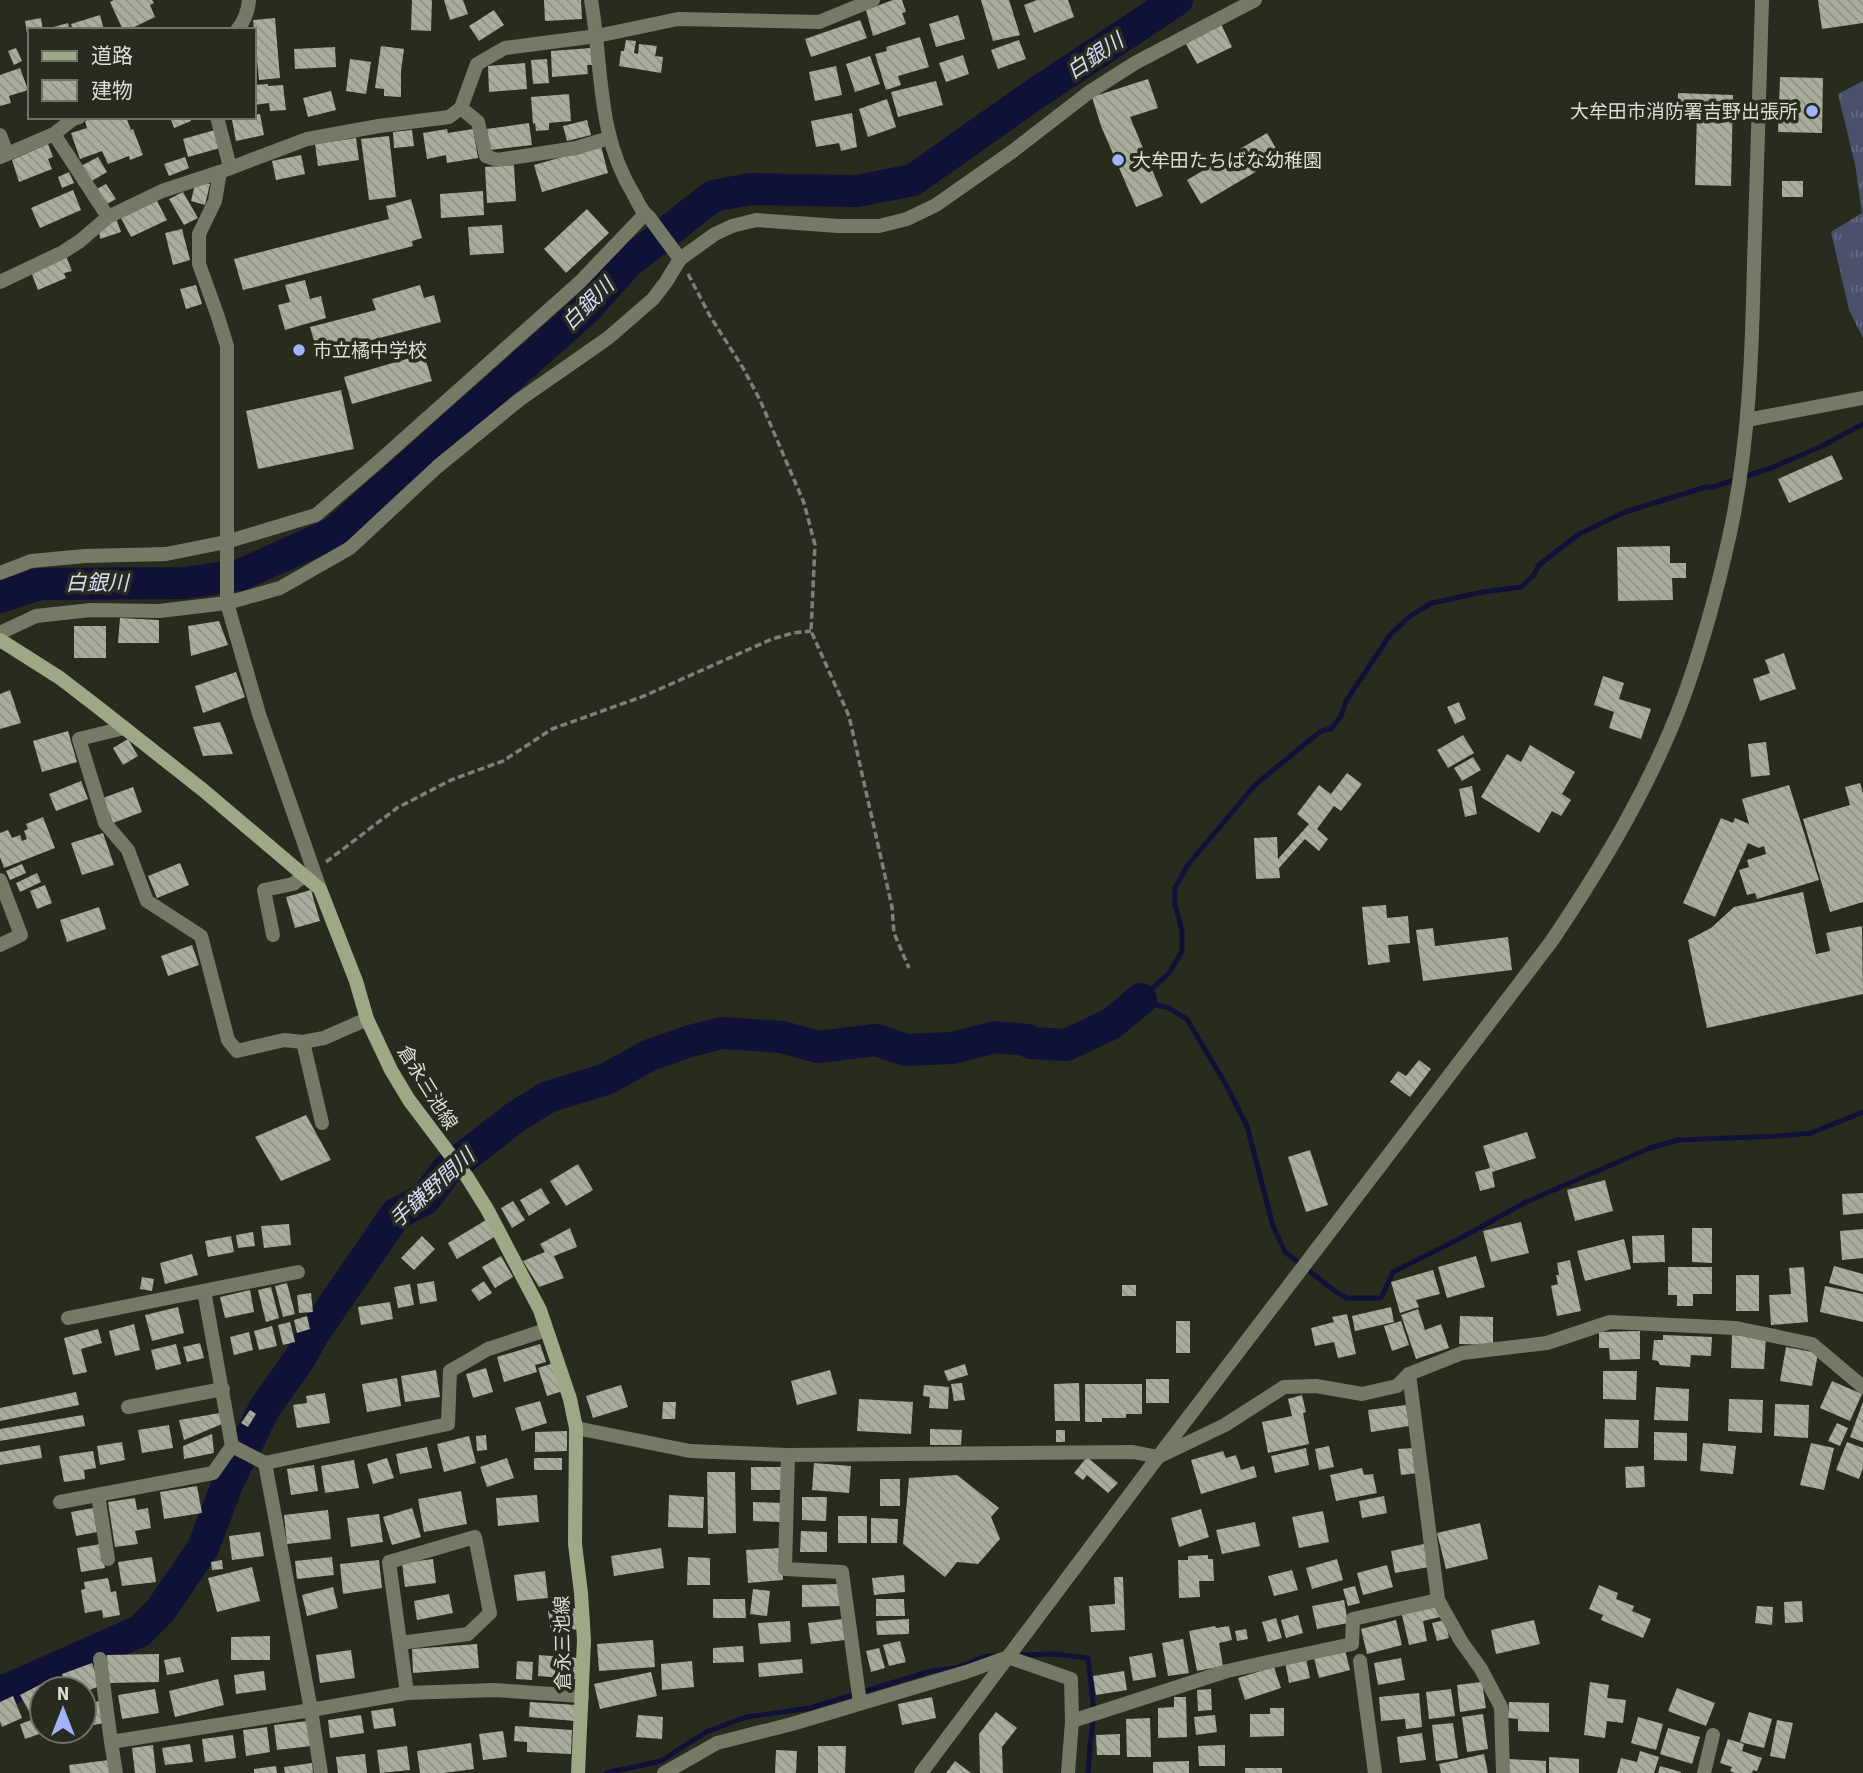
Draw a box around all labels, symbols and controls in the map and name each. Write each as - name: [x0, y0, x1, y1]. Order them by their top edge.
- water label: 白銀川: [1060, 25, 1131, 86]
- legend: [28, 28, 256, 119]
- text: 道路: [91, 41, 133, 71]
- text: 建物: [91, 76, 133, 106]
- place label: 大牟田市消防署吉野出張所: [1570, 99, 1798, 126]
- marker: 大牟田市消防署吉野出張所: [1804, 103, 1820, 119]
- place label: 大牟田たちばな幼稚園: [1132, 148, 1322, 175]
- marker: 大牟田たちばな幼稚園: [1110, 152, 1126, 168]
- water label: 白銀川: [555, 270, 622, 337]
- place label: 市立橘中学校: [313, 338, 427, 365]
- marker: 市立橘中学校: [291, 342, 307, 358]
- water label: 白銀川: [66, 568, 130, 598]
- street label: 倉永三池線: [390, 1040, 463, 1135]
- water label: 手鎌野間川: [383, 1140, 483, 1234]
- street label: 倉永三池線: [549, 1595, 578, 1691]
- north arrow: [28, 1675, 98, 1745]
- text: N: [57, 1681, 69, 1708]

